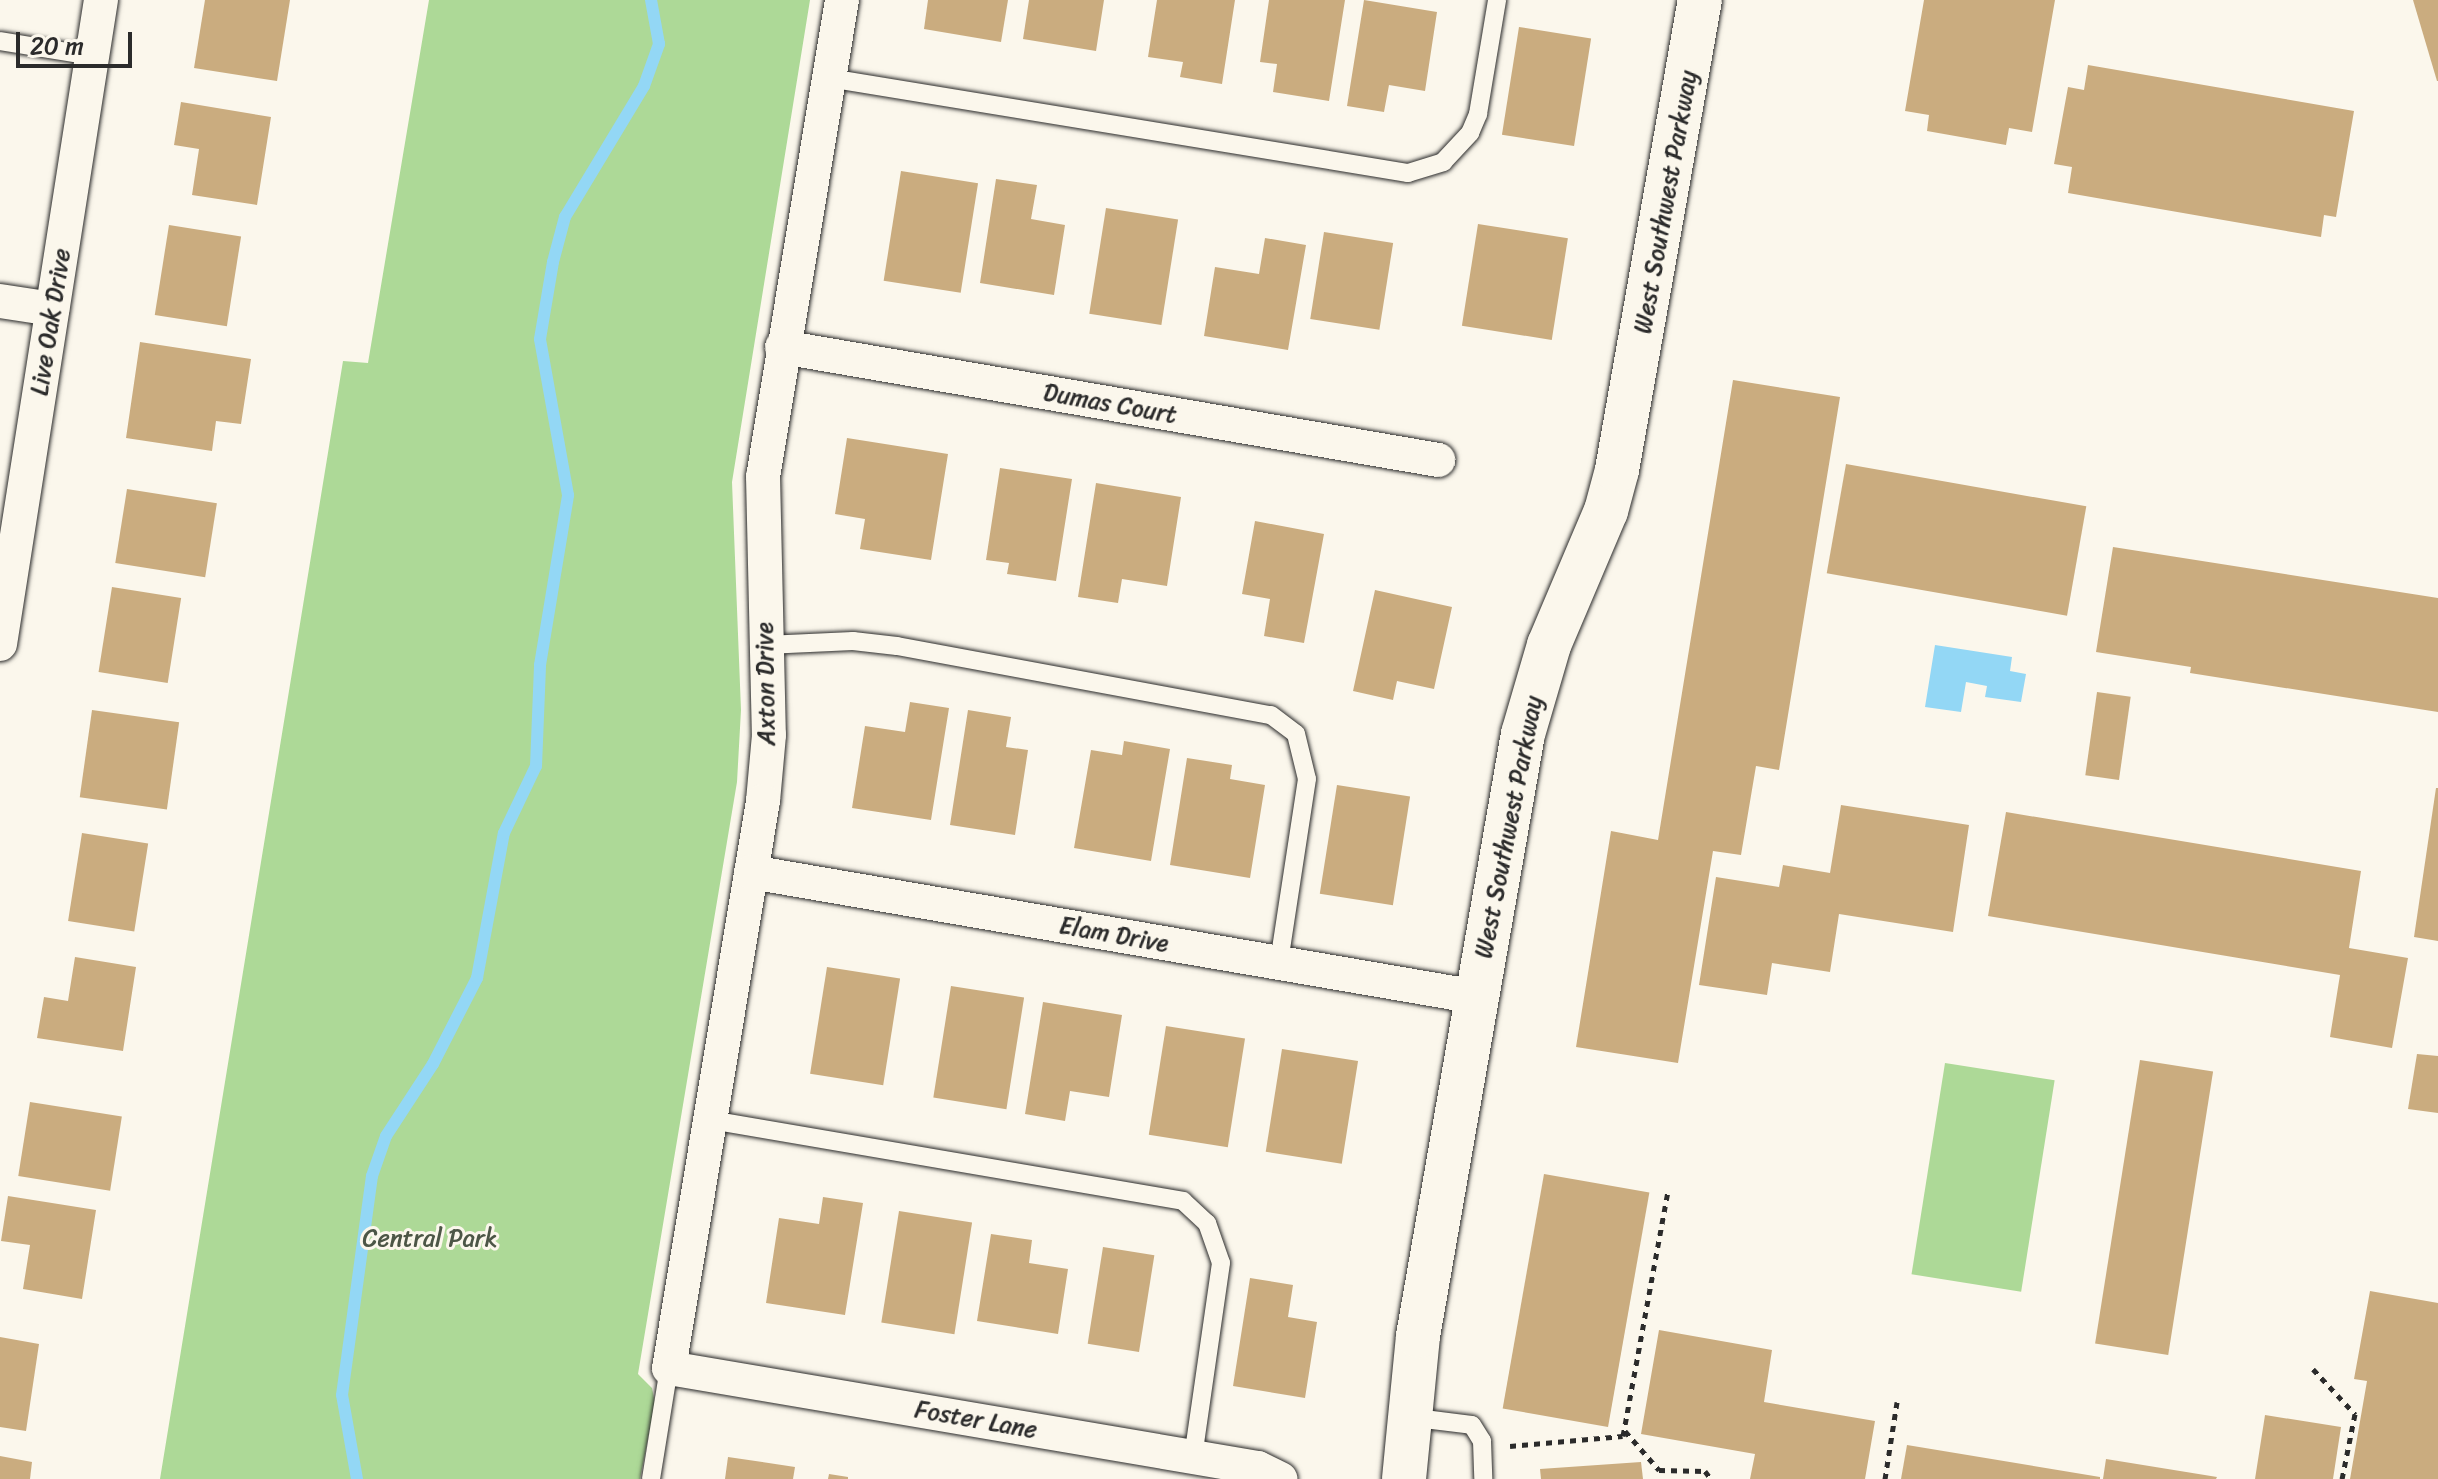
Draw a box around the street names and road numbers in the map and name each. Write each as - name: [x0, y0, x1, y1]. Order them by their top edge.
- street label: West Southwest Parkway: [1629, 68, 1703, 336]
- street label: Live Oak Drive: [25, 246, 77, 398]
- street label: Dumas Court: [1041, 378, 1179, 430]
- street label: Axton Drive: [751, 622, 781, 746]
- street label: West Southwest Parkway: [1469, 693, 1549, 961]
- street label: Elam Drive: [1057, 911, 1171, 959]
- street label: Foster Lane: [913, 1395, 1039, 1445]

